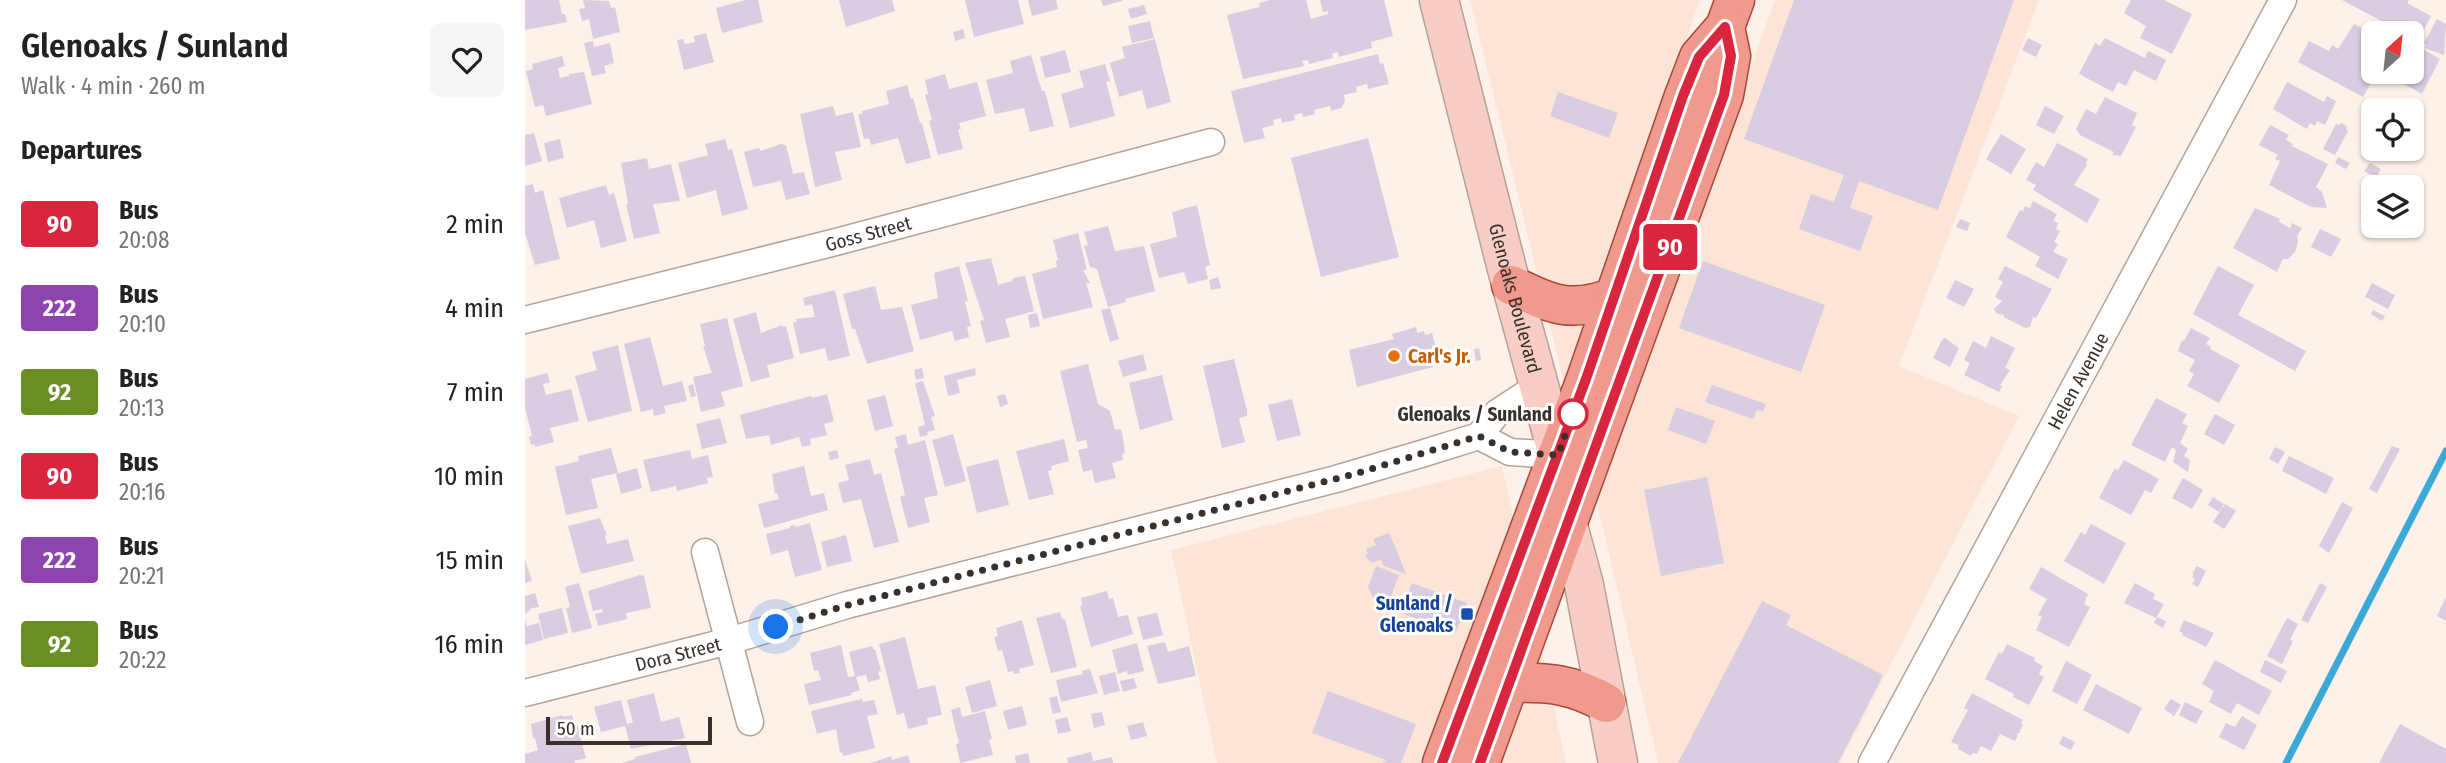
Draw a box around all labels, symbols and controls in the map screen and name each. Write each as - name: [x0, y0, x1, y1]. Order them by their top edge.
- north arrow: [2361, 21, 2424, 84]
- map controls: [2361, 21, 2424, 238]
- button: heart: [430, 23, 504, 97]
- text: Glenoaks / Sunland: [21, 26, 289, 66]
- text: Walk · 4 min · 260 m: [21, 72, 206, 100]
- button: locate: [2361, 98, 2424, 161]
- text: Departures: [21, 135, 142, 166]
- button: layers: [2361, 175, 2424, 238]
- text: Bus: [119, 195, 158, 226]
- text: 2 min: [446, 209, 504, 240]
- text: 90: [47, 210, 72, 238]
- street label: Goss Street: [823, 211, 915, 256]
- street label: Glenoaks Boulevard: [1484, 221, 1546, 376]
- line badge: 90: [1639, 224, 1701, 270]
- text: 20:08: [119, 226, 170, 254]
- text: 90: [1657, 233, 1683, 261]
- text: Bus: [119, 279, 158, 310]
- text: 4 min: [445, 293, 504, 324]
- text: 222: [43, 294, 76, 322]
- text: 20:10: [119, 310, 166, 338]
- street label: Helen Avenue: [2043, 329, 2114, 434]
- place label: Carl's Jr.: [1408, 345, 1471, 368]
- marker: Carl's Jr.: [1386, 348, 1402, 364]
- text: Bus: [119, 363, 158, 394]
- text: 7 min: [447, 377, 504, 408]
- text: 92: [48, 378, 71, 406]
- text: 20:13: [119, 394, 164, 422]
- marker: Glenoaks / Sunland: [1558, 399, 1588, 429]
- place label: Glenoaks / Sunland: [1397, 403, 1552, 426]
- text: Bus: [119, 447, 158, 478]
- text: 10 min: [434, 461, 504, 492]
- text: 90: [47, 462, 72, 490]
- text: 20:16: [119, 478, 165, 506]
- text: Bus: [119, 531, 158, 562]
- text: 15 min: [436, 545, 504, 576]
- text: 222: [43, 546, 76, 574]
- text: 20:21: [119, 562, 165, 590]
- place label: Sunland / Glenoaks: [1376, 592, 1454, 637]
- marker: Sunland / Glenoaks: [1459, 606, 1475, 622]
- your location: [758, 609, 793, 644]
- text: Bus: [119, 615, 158, 646]
- text: 16 min: [435, 629, 504, 660]
- text: 92: [48, 630, 71, 658]
- street label: Dora Street: [633, 632, 724, 676]
- text: 20:22: [119, 646, 166, 674]
- scale bar: [546, 714, 712, 746]
- text: 50 m: [557, 717, 595, 740]

